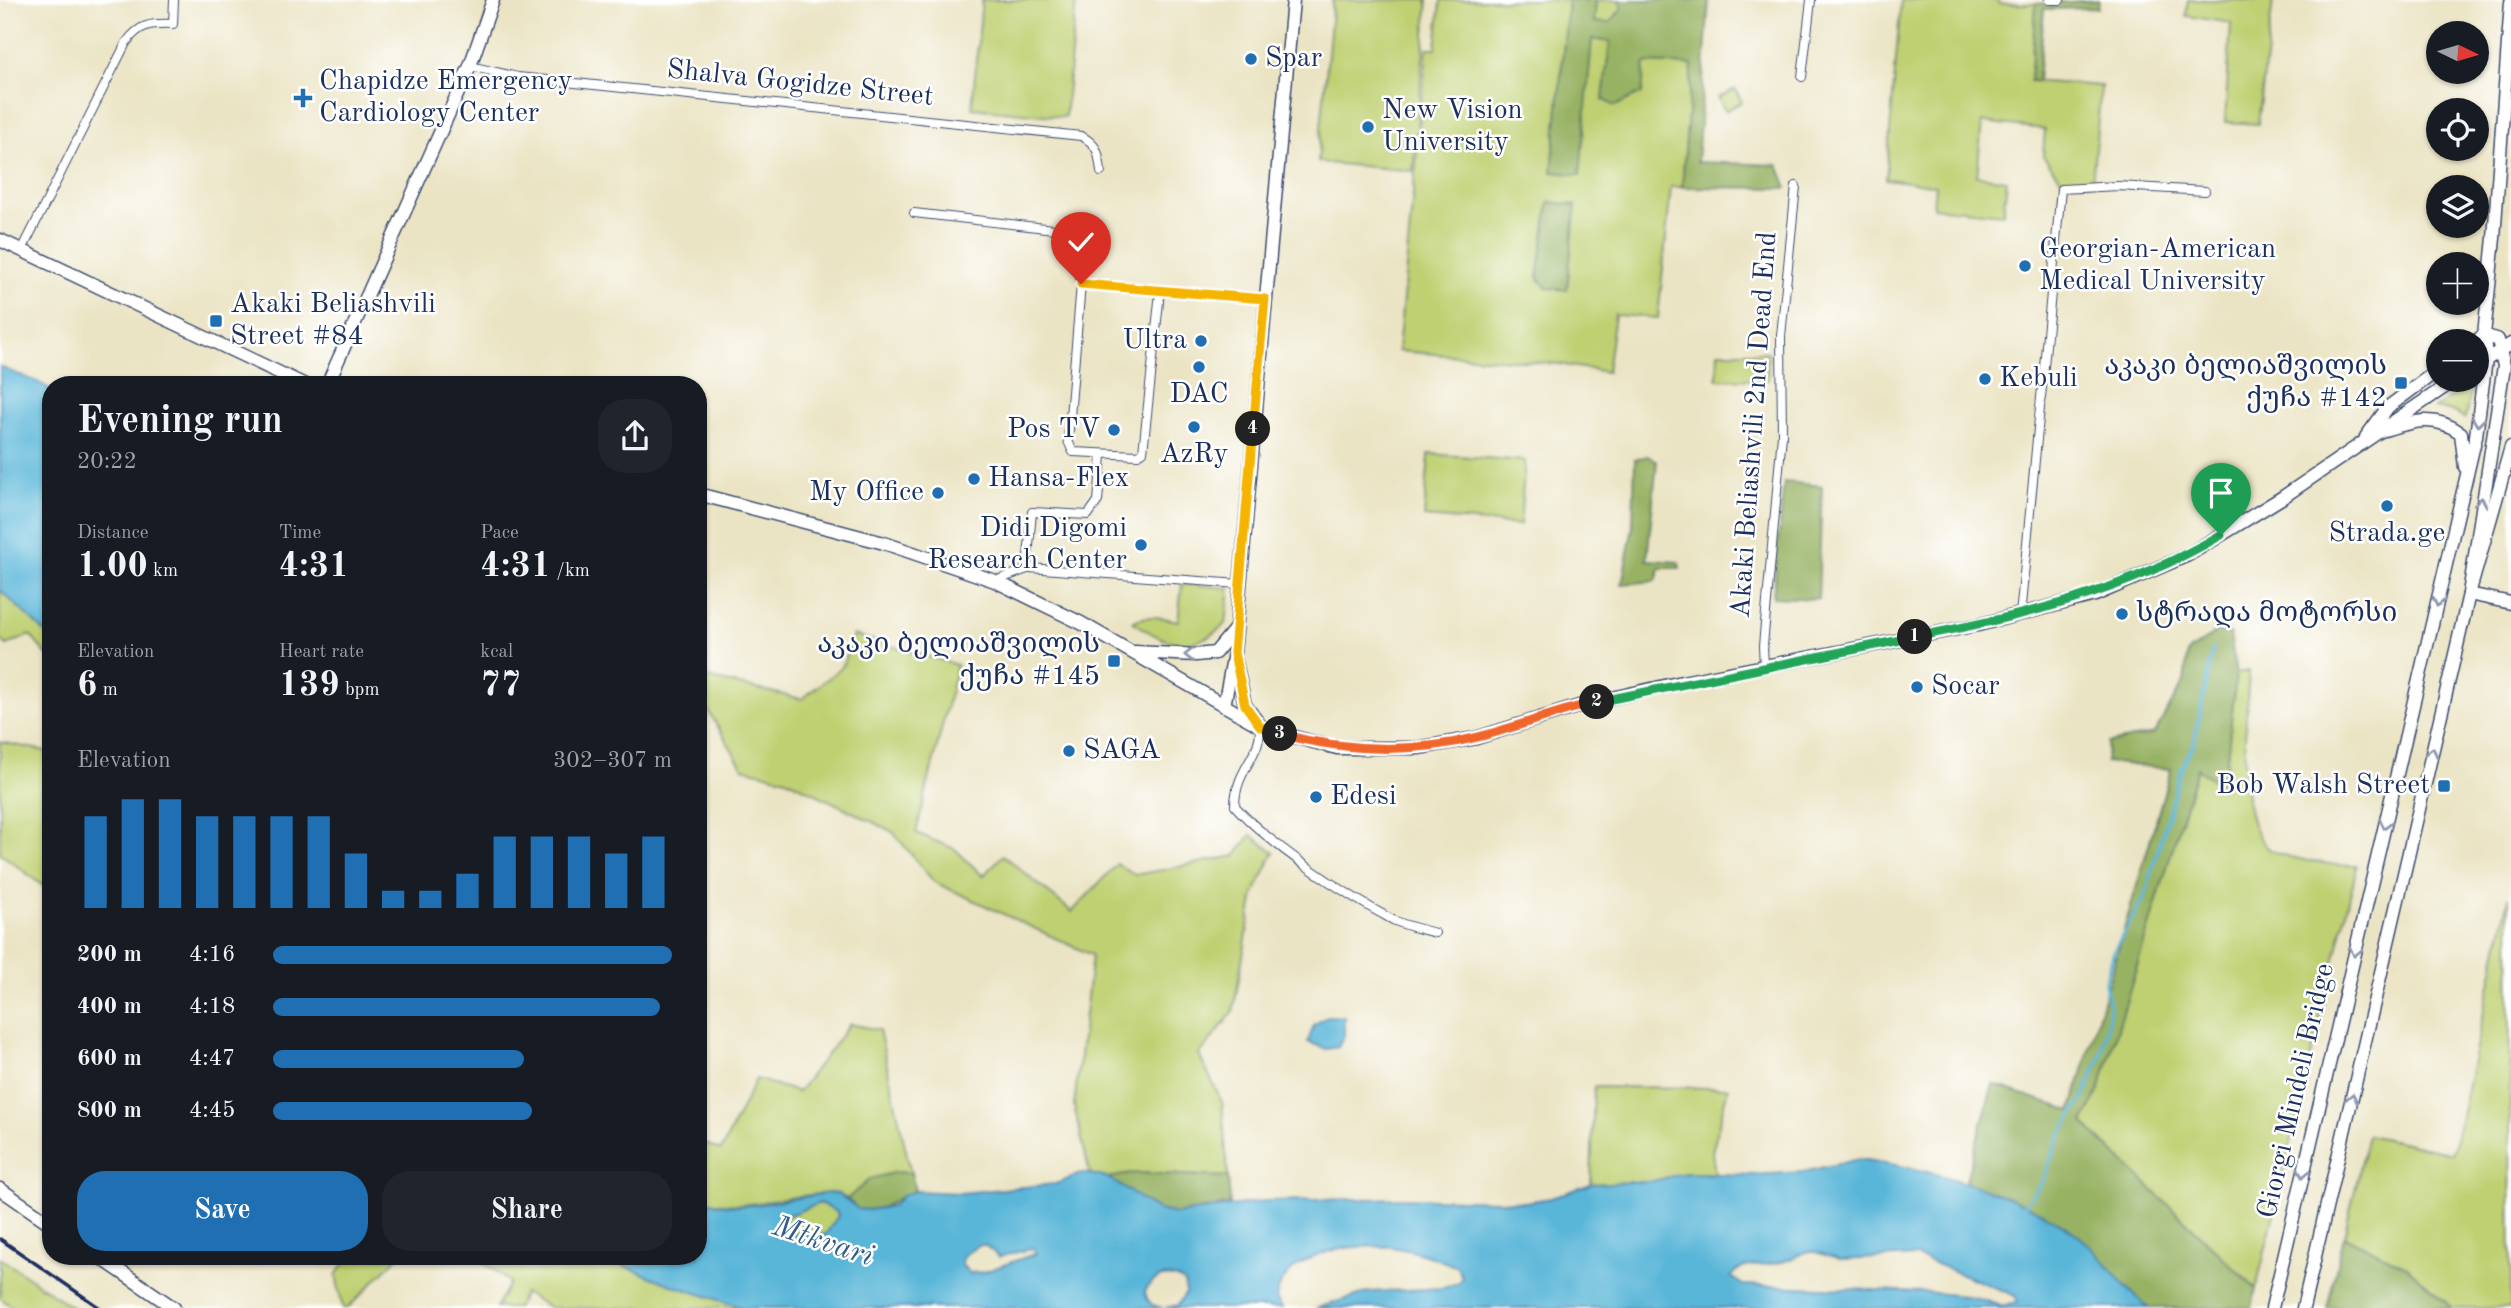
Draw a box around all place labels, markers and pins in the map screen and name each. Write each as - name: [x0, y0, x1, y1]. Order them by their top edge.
- place label: Spar: [1265, 45, 1322, 73]
- marker: Spar: [1243, 51, 1259, 67]
- place label: Chapidze Emergency Cardiology Center: [319, 68, 573, 128]
- marker: Chapidze Emergency Cardiology Center: [293, 88, 313, 108]
- place label: New Vision University: [1382, 97, 1523, 157]
- marker: New Vision University: [1360, 119, 1376, 135]
- pin: [1051, 212, 1111, 284]
- place label: Georgian-American Medical University: [2039, 236, 2276, 296]
- marker: Georgian-American Medical University: [2017, 258, 2033, 274]
- place label: Akaki Beliashvili Street #84: [230, 291, 436, 351]
- marker: Akaki Beliashvili Street #84: [208, 313, 224, 329]
- place label: Ultra: [1122, 327, 1187, 355]
- marker: Ultra: [1193, 333, 1209, 349]
- place label: აკაკი ბელიაშვილის ქუჩა #142: [2104, 353, 2387, 413]
- marker: DAC: [1191, 359, 1207, 375]
- place label: Kebuli: [1999, 365, 2077, 393]
- marker: Kebuli: [1977, 371, 1993, 387]
- marker: აკაკი ბელიაშვილის ქუჩა #142: [2393, 375, 2409, 391]
- place label: DAC: [1170, 381, 1228, 409]
- pin: 4: [1236, 412, 1270, 446]
- place label: Pos TV: [1007, 416, 1100, 444]
- marker: AzRy: [1186, 419, 1202, 435]
- marker: Pos TV: [1106, 422, 1122, 438]
- place label: AzRy: [1160, 441, 1228, 469]
- pin: [2191, 463, 2251, 535]
- place label: Hansa-Flex: [988, 465, 1129, 493]
- marker: Hansa-Flex: [966, 471, 982, 487]
- place label: My Office: [809, 479, 924, 507]
- marker: My Office: [930, 485, 946, 501]
- marker: Strada.ge: [2379, 498, 2395, 514]
- place label: Didi Digomi Research Center: [928, 515, 1127, 575]
- place label: Strada.ge: [2329, 520, 2445, 548]
- marker: Didi Digomi Research Center: [1133, 537, 1149, 553]
- place label: სტრადა მოტორსი: [2136, 600, 2397, 628]
- marker: სტრადა მოტორსი: [2114, 606, 2130, 622]
- pin: 1: [1898, 620, 1932, 654]
- place label: აკაკი ბელიაშვილის ქუჩა #145: [817, 631, 1100, 691]
- marker: აკაკი ბელიაშვილის ქუჩა #145: [1106, 653, 1122, 669]
- place label: Socar: [1931, 673, 2000, 701]
- marker: Socar: [1909, 679, 1925, 695]
- pin: 2: [1580, 684, 1614, 720]
- pin: 3: [1262, 716, 1298, 752]
- place label: SAGA: [1083, 737, 1160, 765]
- marker: SAGA: [1061, 743, 1077, 759]
- place label: Bob Walsh Street: [2216, 772, 2430, 800]
- marker: Bob Walsh Street: [2436, 778, 2452, 794]
- place label: Edesi: [1330, 783, 1397, 811]
- marker: Edesi: [1308, 789, 1324, 805]

